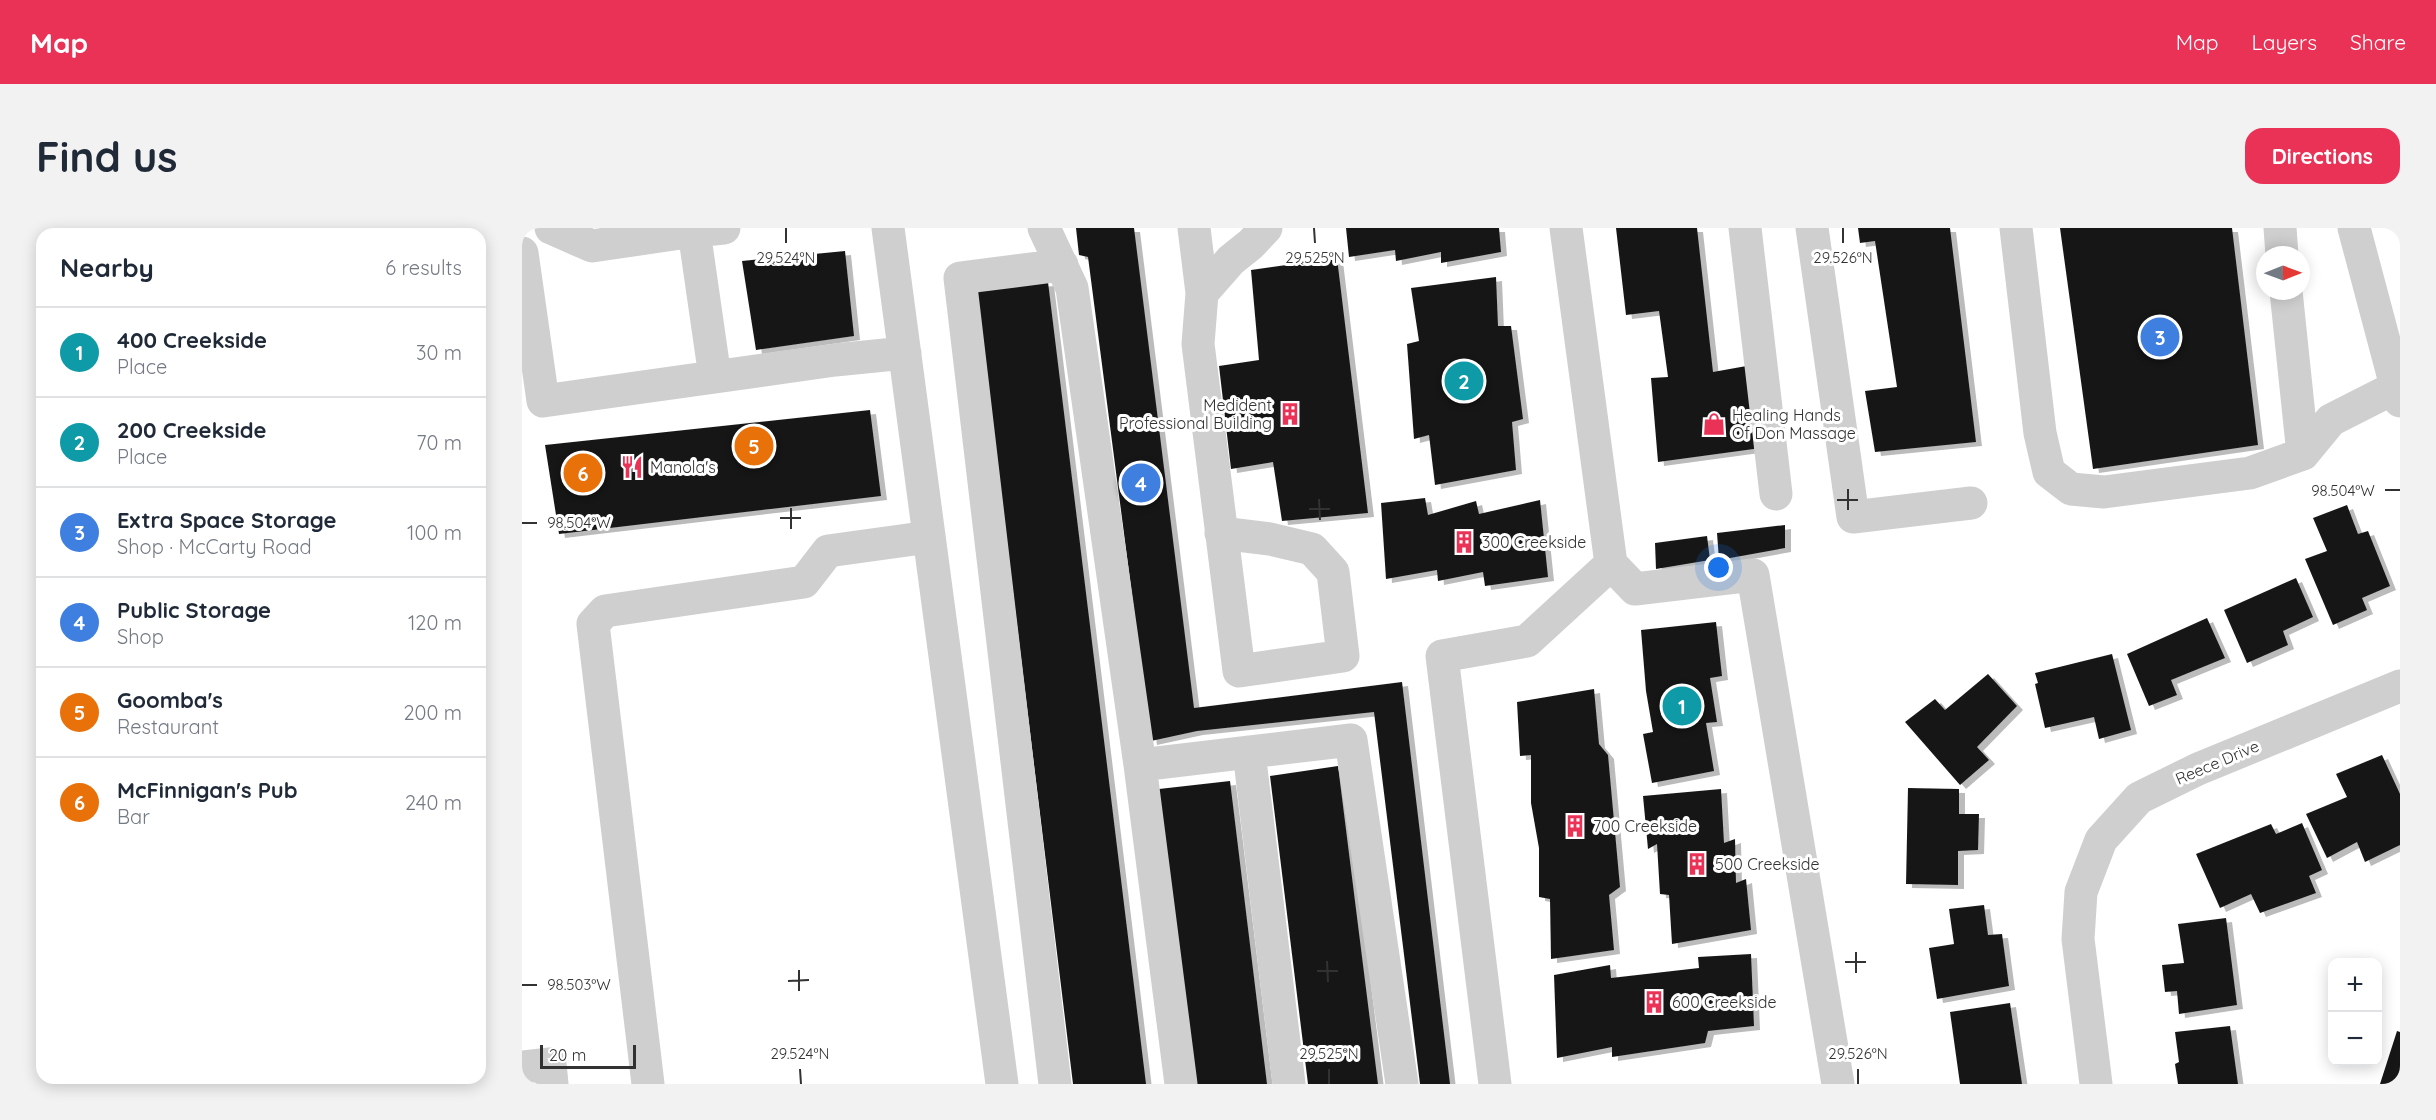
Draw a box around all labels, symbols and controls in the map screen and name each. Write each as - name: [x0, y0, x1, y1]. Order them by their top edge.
- text: Map: [30, 25, 88, 60]
- text: Map: [2176, 29, 2219, 55]
- text: Layers: [2252, 29, 2317, 55]
- text: Share: [2350, 29, 2406, 55]
- button: Directions: [2245, 128, 2400, 184]
- text: Find us: [36, 130, 178, 183]
- north arrow: [2256, 246, 2310, 300]
- text: 29.524°N: [757, 248, 815, 267]
- text: 29.525°N: [1285, 248, 1345, 267]
- text: 29.526°N: [1813, 248, 1873, 267]
- text: Nearby: [60, 251, 154, 284]
- text: 6 results: [385, 255, 462, 280]
- pin: 3: [2140, 314, 2180, 360]
- text: 400 Creekside: [117, 326, 267, 354]
- text: 1: [76, 340, 83, 365]
- text: 30 m: [416, 340, 462, 365]
- text: Place: [117, 354, 167, 379]
- pin: 2: [1444, 358, 1484, 404]
- place label: Medident Professional Building: [1119, 395, 1272, 433]
- building icon: Medident Professional Building: [1277, 401, 1303, 427]
- place label: Healing Hands Of Don Massage: [1732, 405, 1856, 443]
- shop icon: Healing Hands Of Don Massage: [1701, 411, 1727, 437]
- text: 200 Creekside: [117, 416, 267, 444]
- pin: 5: [734, 424, 774, 468]
- text: 2: [74, 430, 85, 455]
- text: 70 m: [416, 430, 462, 455]
- text: Place: [117, 444, 167, 469]
- pin: 6: [564, 450, 602, 496]
- restaurant icon: Manola's: [619, 454, 645, 480]
- place label: Manola's: [650, 457, 716, 477]
- pin: 4: [1122, 460, 1160, 506]
- text: 98.504°W: [2311, 481, 2375, 500]
- text: Extra Space Storage: [117, 506, 336, 534]
- text: 98.504°W: [547, 513, 611, 532]
- text: 3: [74, 520, 85, 545]
- text: 100 m: [407, 520, 462, 545]
- building icon: 300 Creekside: [1451, 529, 1477, 555]
- place label: 300 Creekside: [1482, 532, 1586, 552]
- text: Shop · McCarty Road: [117, 534, 312, 559]
- your location: [1704, 553, 1733, 582]
- text: Public Storage: [117, 596, 271, 624]
- text: 4: [74, 610, 85, 635]
- text: 120 m: [408, 610, 462, 635]
- text: Shop: [117, 624, 164, 649]
- pin: 1: [1662, 684, 1702, 728]
- text: Goomba's: [117, 686, 223, 714]
- text: 5: [74, 700, 85, 725]
- text: 200 m: [403, 700, 462, 725]
- text: Restaurant: [117, 714, 219, 739]
- street label: Reece Drive: [2172, 735, 2262, 789]
- text: McFinnigan's Pub: [117, 776, 298, 804]
- text: 6: [74, 790, 85, 815]
- text: 240 m: [405, 790, 462, 815]
- text: Bar: [117, 804, 150, 829]
- building icon: 700 Creekside: [1562, 813, 1588, 839]
- place label: 700 Creekside: [1593, 816, 1697, 836]
- building icon: 500 Creekside: [1684, 851, 1710, 877]
- place label: 500 Creekside: [1715, 854, 1820, 874]
- map controls: [2328, 958, 2382, 1066]
- button: +: [2328, 958, 2382, 1012]
- text: 98.503°W: [547, 975, 611, 994]
- building icon: 600 Creekside: [1641, 989, 1667, 1015]
- place label: 600 Creekside: [1672, 992, 1777, 1012]
- button: −: [2328, 1012, 2382, 1066]
- scale bar: [540, 1042, 636, 1070]
- text: 29.524°N: [771, 1044, 829, 1063]
- text: 29.525°N: [1299, 1044, 1359, 1063]
- text: 29.526°N: [1828, 1044, 1888, 1063]
- text: 20 m: [549, 1045, 586, 1065]

